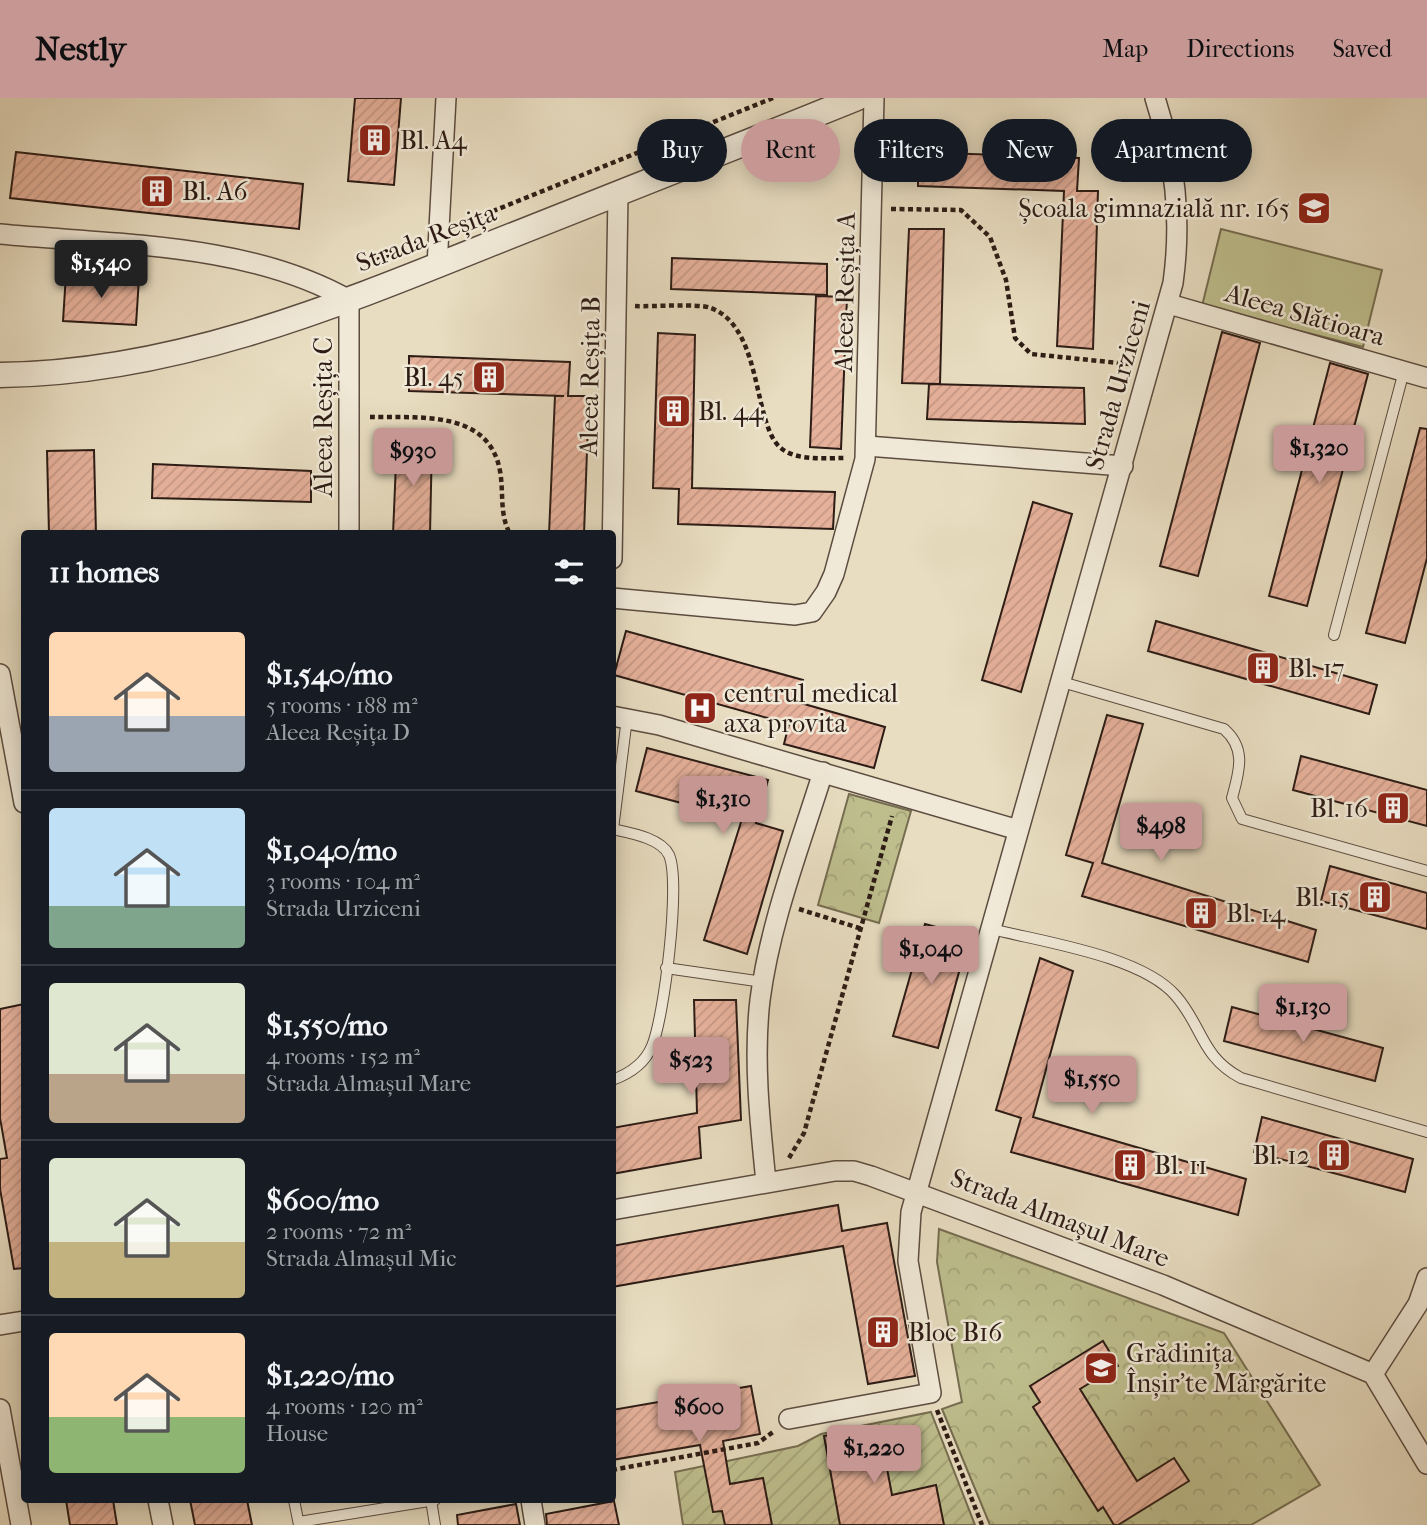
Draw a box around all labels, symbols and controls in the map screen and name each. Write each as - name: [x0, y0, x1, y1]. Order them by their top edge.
- text: Nestly: [35, 30, 126, 69]
- text: Map: [1102, 35, 1148, 63]
- text: Directions: [1186, 35, 1294, 63]
- text: Saved: [1332, 35, 1392, 63]
- chip: Buy: [637, 119, 727, 182]
- chip: Rent: [741, 119, 840, 182]
- chip: Filters: [854, 119, 968, 182]
- chip: New: [982, 119, 1077, 182]
- chip: Apartment: [1091, 119, 1252, 182]
- building icon: Bl. A4: [356, 121, 394, 159]
- place label: Bl. A4: [400, 125, 468, 156]
- building icon: Bl. A6: [138, 172, 176, 210]
- place label: Bl. A6: [182, 176, 249, 207]
- school or university icon: Școala gimnazială nr. 165: [1295, 189, 1333, 227]
- place label: Școala gimnazială nr. 165: [1018, 193, 1290, 224]
- street label: Strada Reșița: [352, 197, 501, 279]
- street label: Aleea Reșița A: [828, 211, 862, 373]
- pin: $1,540: [44, 240, 158, 300]
- text: $1,540: [71, 249, 131, 276]
- street label: Aleea Slătioara: [1221, 277, 1389, 353]
- street label: Aleea Reșița B: [573, 296, 607, 457]
- street label: Strada Urziceni: [1079, 296, 1157, 473]
- street label: Aleea Reșița C: [308, 337, 339, 498]
- building icon: Bl. 45: [470, 358, 508, 396]
- place label: Bl. 45: [403, 362, 464, 393]
- building icon: Bl. 44: [655, 392, 693, 430]
- place label: Bl. 44: [698, 396, 764, 427]
- pin: $1,320: [1262, 426, 1376, 485]
- pin: $930: [372, 428, 454, 488]
- text: $1,320: [1289, 434, 1349, 461]
- text: $930: [390, 437, 436, 464]
- icon: filters: [550, 553, 588, 591]
- text: 11 homes: [49, 555, 159, 590]
- building icon: Bl. 17: [1244, 649, 1282, 687]
- place label: Bl. 17: [1288, 653, 1345, 684]
- text: $1,540/mo: [266, 657, 393, 692]
- icon: home: [105, 660, 189, 744]
- place label: centrul medical axa provita: [724, 678, 898, 739]
- hospital icon: centrul medical axa provita: [681, 689, 719, 727]
- text: 5 rooms · 188 m²: [266, 692, 418, 719]
- text: Aleea Reșița D: [266, 719, 410, 746]
- pin: $1,310: [666, 776, 780, 836]
- text: $1,310: [695, 785, 751, 812]
- building icon: Bl. 16: [1374, 789, 1412, 827]
- place label: Bl. 16: [1310, 793, 1369, 824]
- pin: $498: [1120, 804, 1202, 863]
- text: $498: [1136, 812, 1186, 839]
- text: $1,040/mo: [266, 833, 397, 868]
- icon: home: [105, 836, 189, 920]
- text: 3 rooms · 104 m²: [266, 868, 420, 895]
- building icon: Bl. 15: [1356, 878, 1394, 916]
- place label: Bl. 15: [1295, 882, 1350, 913]
- building icon: Bl. 14: [1182, 894, 1220, 932]
- text: Strada Urziceni: [266, 895, 421, 922]
- place label: Bl. 14: [1226, 898, 1286, 929]
- pin: $1,040: [874, 926, 988, 986]
- text: $1,040: [899, 935, 963, 962]
- pin: $1,130: [1246, 984, 1360, 1044]
- text: $1,130: [1275, 993, 1331, 1020]
- text: $1,550/mo: [266, 1008, 388, 1043]
- icon: home: [105, 1011, 189, 1095]
- pin: $523: [650, 1038, 732, 1097]
- text: 4 rooms · 152 m²: [266, 1043, 420, 1070]
- text: $523: [669, 1046, 713, 1073]
- pin: $1,550: [1035, 1056, 1149, 1116]
- text: $1,550: [1063, 1065, 1121, 1092]
- text: Strada Almașul Mare: [266, 1070, 471, 1097]
- building icon: Bl. 12: [1315, 1136, 1353, 1174]
- place label: Bl. 12: [1253, 1140, 1310, 1171]
- building icon: Bl. 11: [1111, 1146, 1149, 1184]
- place label: Bl. 11: [1154, 1150, 1207, 1181]
- street label: Strada Almașul Mare: [946, 1162, 1174, 1274]
- text: $600/mo: [266, 1183, 379, 1218]
- icon: home: [105, 1186, 189, 1270]
- text: 2 rooms · 72 m²: [266, 1218, 411, 1245]
- text: Strada Almașul Mic: [266, 1245, 456, 1272]
- building icon: Bloc B16: [864, 1313, 902, 1351]
- place label: Bloc B16: [908, 1317, 1003, 1348]
- place label: Grădinița Înșir'te Mărgărite: [1126, 1338, 1326, 1399]
- school or university icon: Grădinița Înșir'te Mărgărite: [1082, 1349, 1120, 1387]
- text: $1,220/mo: [266, 1358, 394, 1393]
- icon: home: [105, 1361, 189, 1445]
- pin: $600: [658, 1384, 740, 1444]
- text: 4 rooms · 120 m²: [266, 1393, 423, 1420]
- text: $600: [674, 1393, 724, 1420]
- text: House: [266, 1420, 328, 1447]
- pin: $1,220: [817, 1426, 931, 1485]
- text: $1,220: [843, 1434, 905, 1461]

